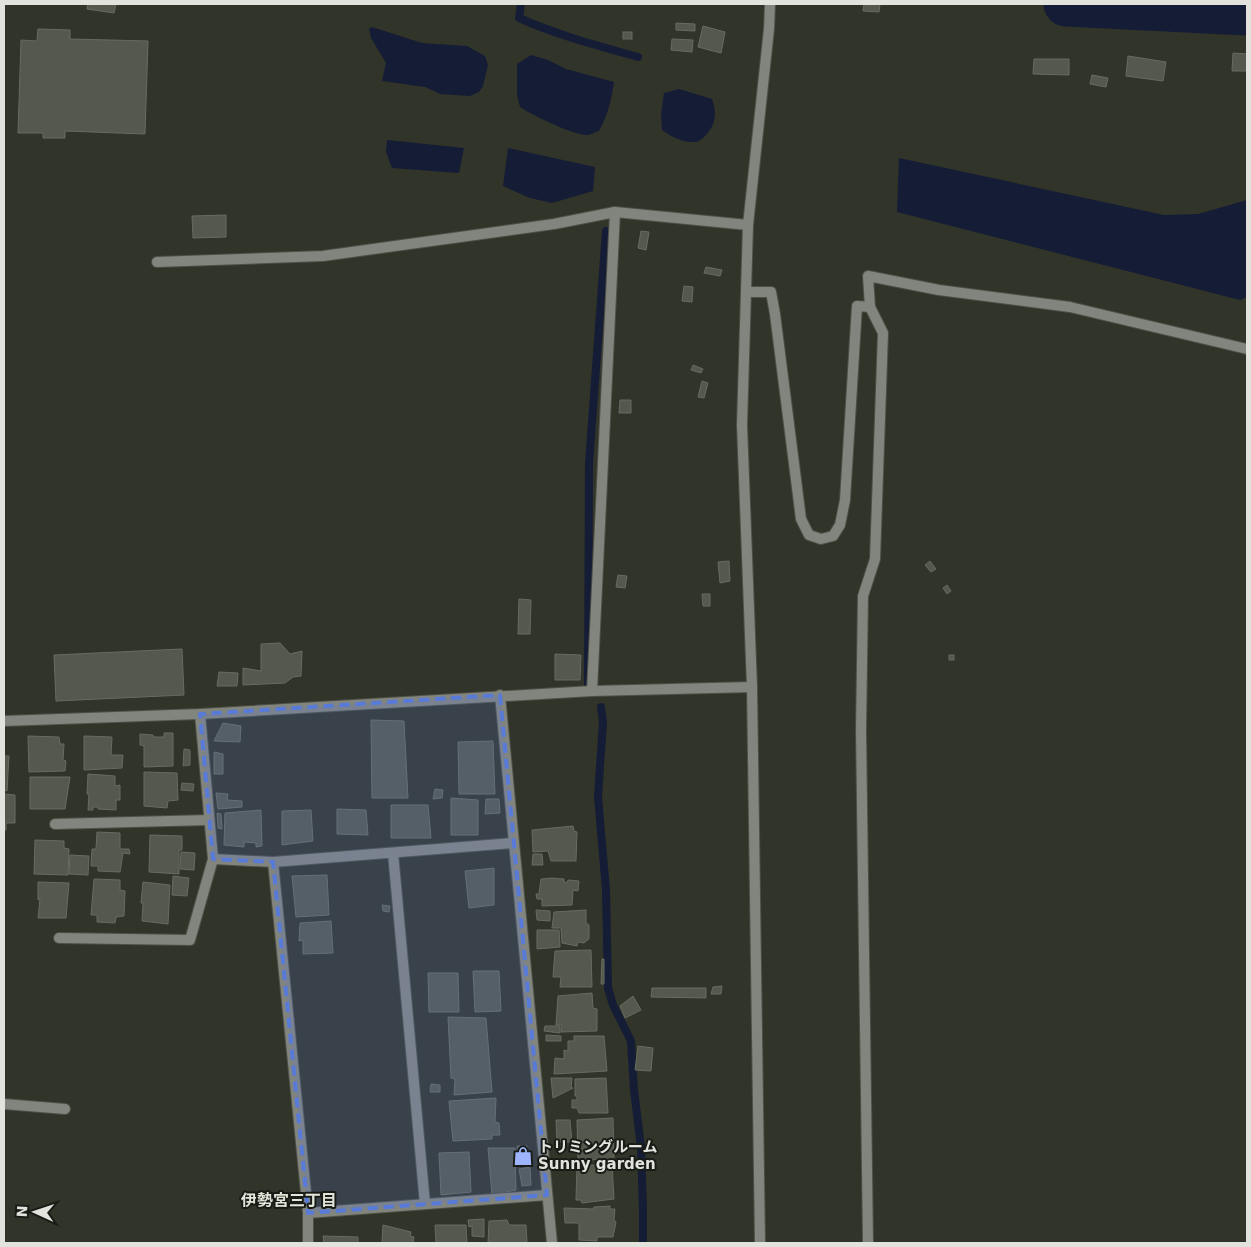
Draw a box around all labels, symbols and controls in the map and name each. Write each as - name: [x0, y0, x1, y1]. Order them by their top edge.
- place label: トリミングルーム Sunny garden: [538, 1138, 658, 1173]
- shop icon: トリミングルーム Sunny garden: [512, 1145, 534, 1167]
- north arrow: [10, 1187, 60, 1237]
- district label: 伊勢宮三丁目: [240, 1191, 337, 1210]
- text: N: [14, 1205, 30, 1218]

